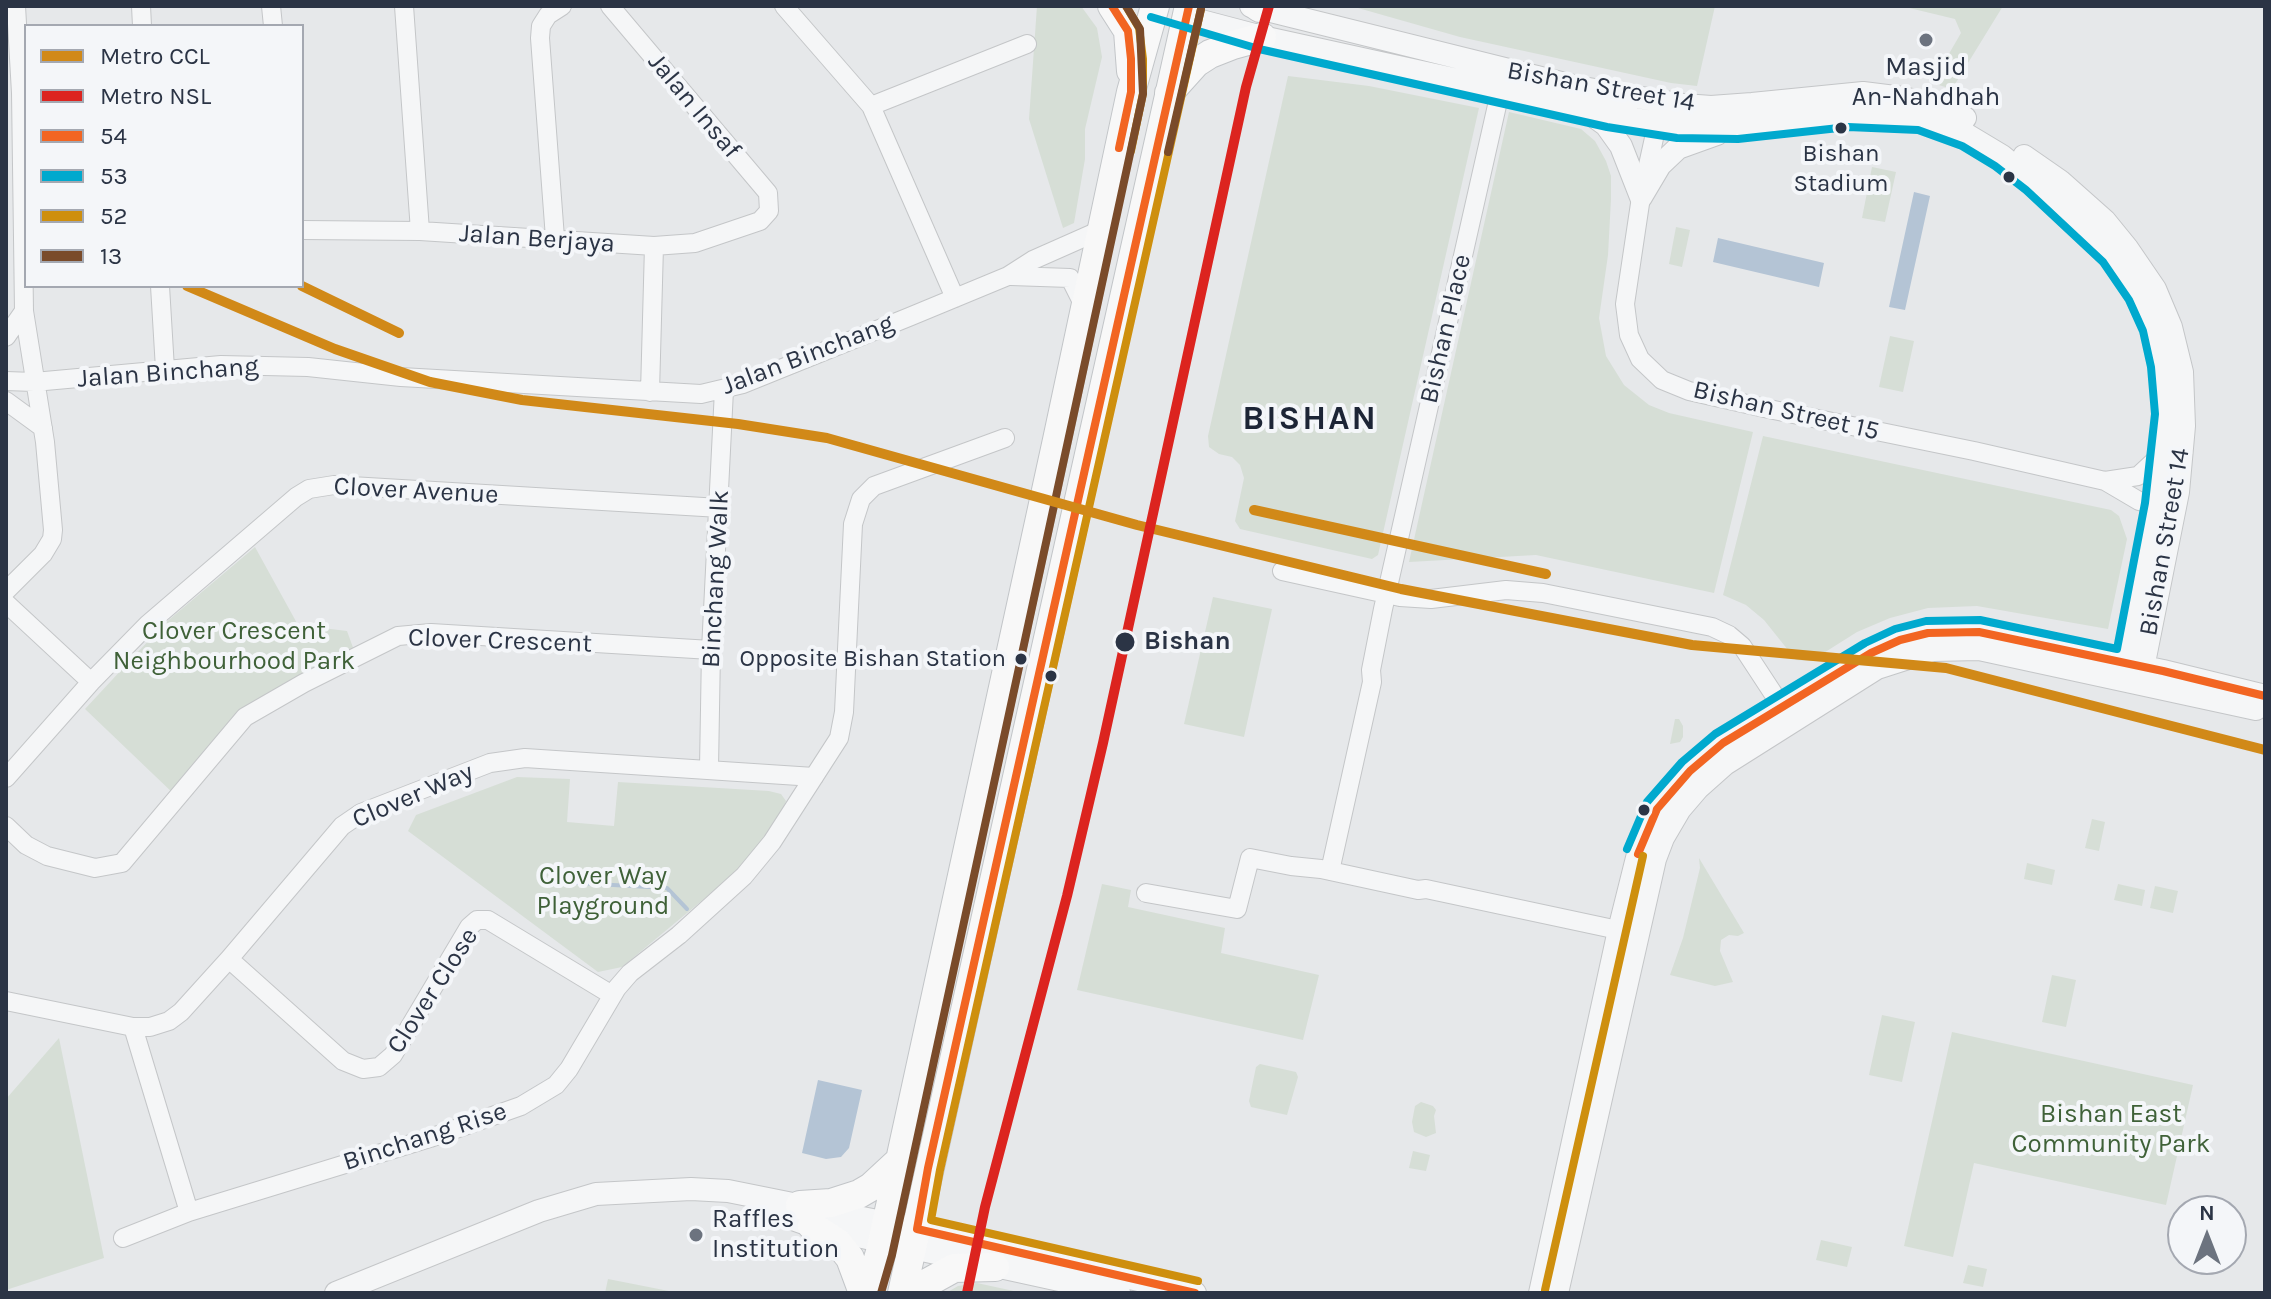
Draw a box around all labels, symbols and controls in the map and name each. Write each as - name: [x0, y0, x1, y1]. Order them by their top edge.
- legend: [24, 24, 304, 288]
- marker: Masjid An-Nahdhah: [1917, 31, 1935, 49]
- text: Metro CCL: [100, 42, 210, 70]
- street label: Jalan Insaf: [641, 47, 747, 165]
- place label: Masjid An-Nahdhah: [1852, 52, 2000, 114]
- street label: Bishan Street 14: [1505, 55, 1697, 119]
- text: Metro NSL: [100, 82, 211, 110]
- marker: Bishan Stadium: [1833, 120, 1849, 136]
- text: 54: [100, 122, 127, 150]
- place label: Bishan Stadium: [1793, 140, 1889, 196]
- text: 53: [100, 162, 128, 190]
- unlabelled marker: [2001, 169, 2017, 185]
- text: 52: [100, 202, 127, 230]
- street label: Jalan Berjaya: [458, 218, 616, 260]
- text: 13: [100, 242, 122, 270]
- street label: Bishan Place: [1414, 251, 1478, 407]
- street label: Jalan Binchang: [718, 308, 898, 402]
- street label: Jalan Binchang: [76, 351, 260, 395]
- street label: Bishan Street 15: [1690, 374, 1882, 448]
- district label: BISHAN: [1242, 399, 1378, 439]
- street label: Bishan Street 14: [2133, 446, 2197, 638]
- street label: Clover Avenue: [333, 471, 499, 511]
- street label: Binchang Walk: [696, 489, 736, 669]
- park label: Clover Crescent Neighbourhood Park: [113, 616, 355, 678]
- street label: Clover Crescent: [408, 622, 592, 660]
- place label: Bishan: [1144, 626, 1231, 658]
- marker: Bishan: [1113, 630, 1137, 654]
- place label: Opposite Bishan Station: [739, 645, 1006, 673]
- marker: Opposite Bishan Station: [1013, 651, 1029, 667]
- unlabelled marker: [1043, 668, 1059, 684]
- street label: Clover Way: [348, 757, 478, 835]
- unlabelled marker: [1636, 802, 1652, 818]
- park label: Clover Way Playground: [536, 861, 670, 922]
- street label: Clover Close: [381, 922, 485, 1060]
- street label: Binchang Rise: [339, 1096, 511, 1178]
- park label: Bishan East Community Park: [2012, 1099, 2210, 1160]
- north arrow: [2167, 1195, 2247, 1275]
- text: N: [2199, 1200, 2215, 1226]
- place label: Raffles Institution: [712, 1204, 839, 1266]
- marker: Raffles Institution: [687, 1226, 705, 1244]

